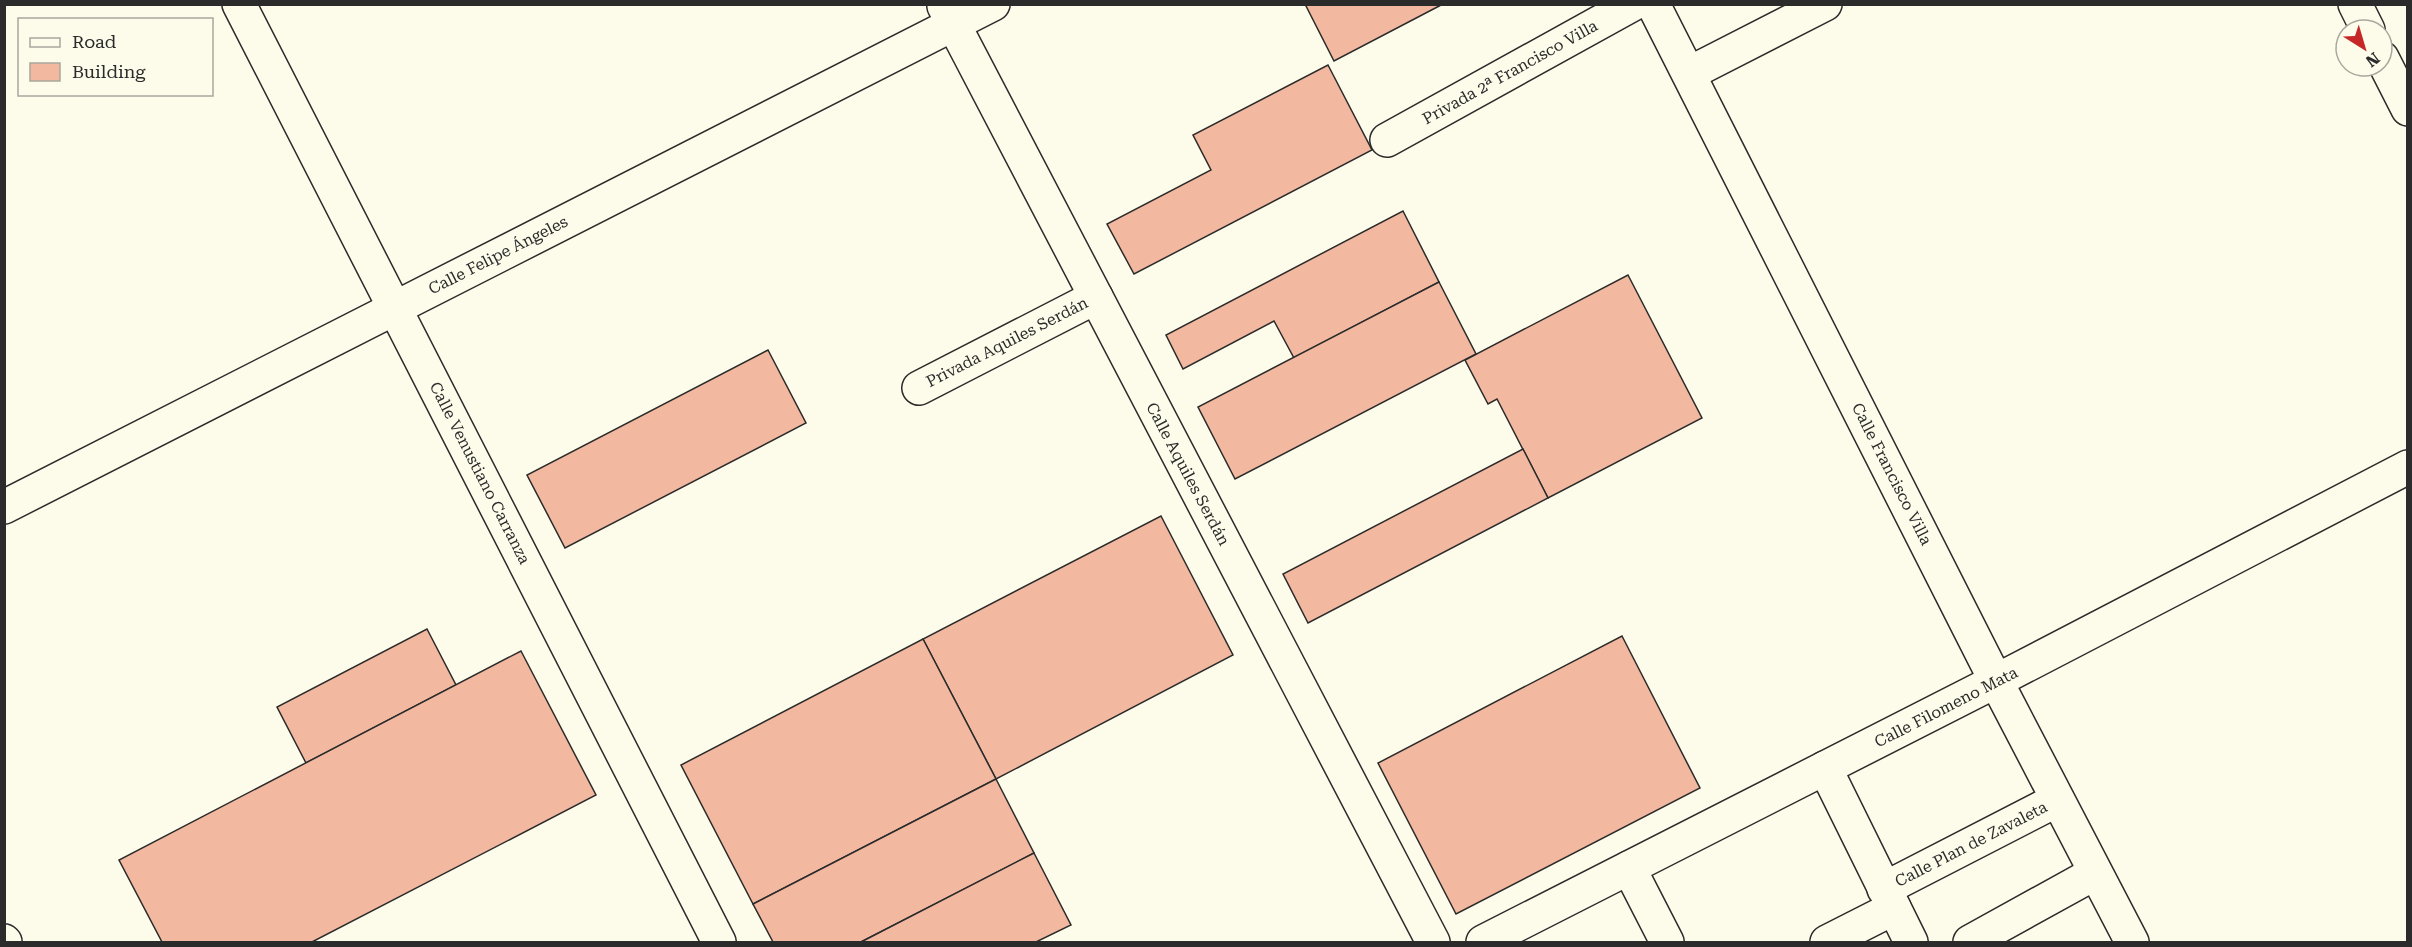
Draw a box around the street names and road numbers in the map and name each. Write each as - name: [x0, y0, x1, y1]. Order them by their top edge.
- street label: Privada 2ª Francisco Villa: [1419, 16, 1601, 128]
- street label: Calle Felipe Ángeles: [425, 211, 571, 298]
- street label: Privada Aquiles Serdán: [923, 293, 1091, 391]
- street label: Calle Venustiano Carranza: [426, 379, 534, 568]
- street label: Calle Aquiles Serdán: [1142, 399, 1234, 549]
- street label: Calle Francisco Villa: [1848, 400, 1936, 549]
- street label: Calle Filomeno Mata: [1871, 663, 2021, 751]
- street label: Calle Plan de Zavaleta: [1892, 797, 2051, 891]

